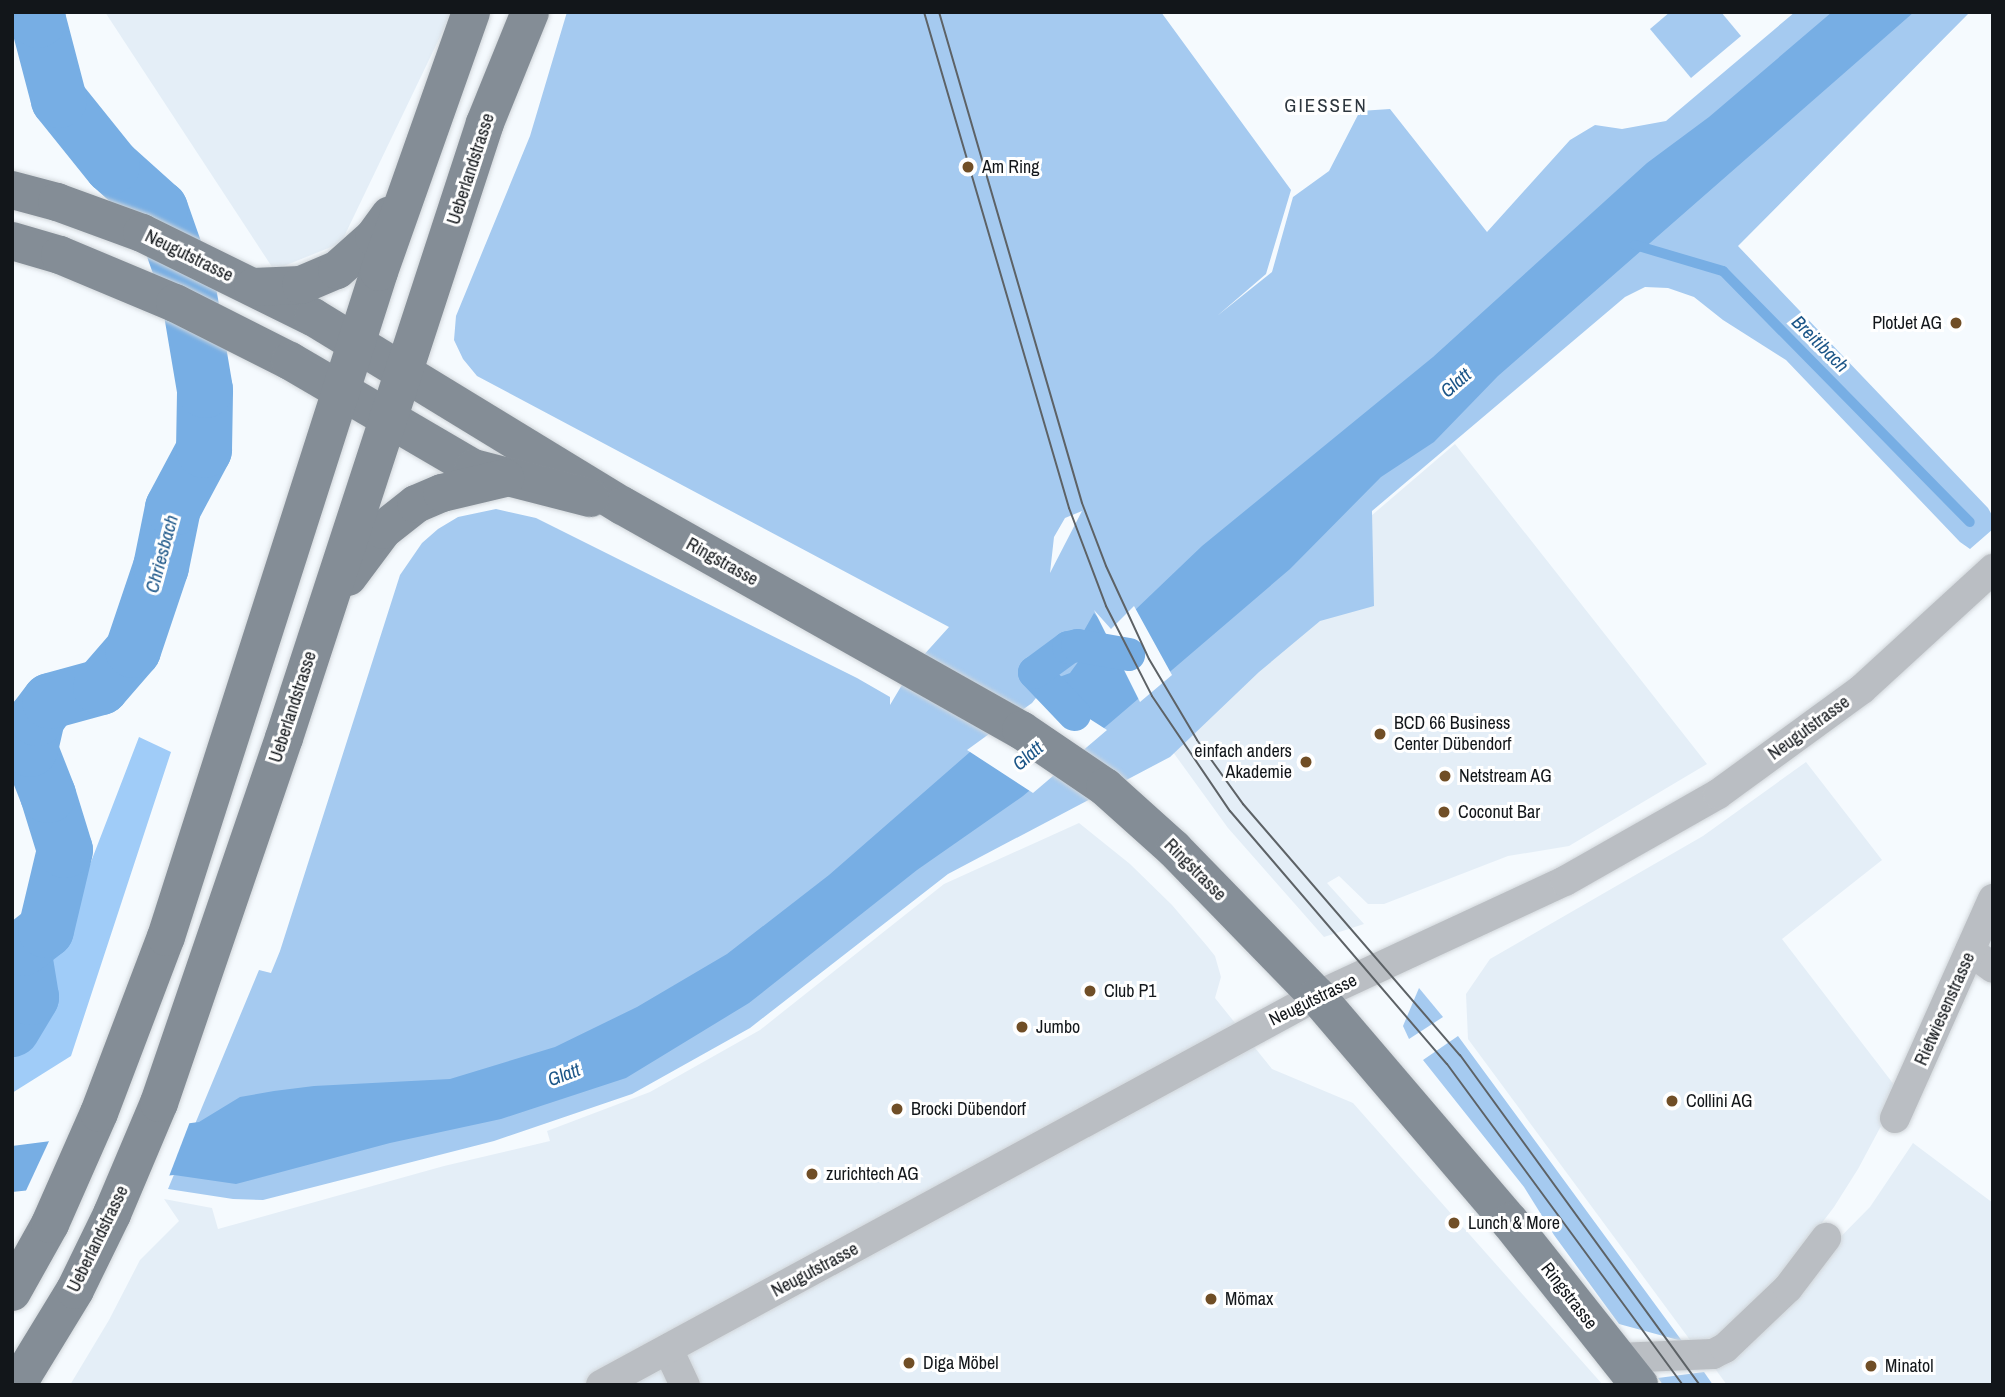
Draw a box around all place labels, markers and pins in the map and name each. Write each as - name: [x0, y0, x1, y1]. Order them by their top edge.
- place label: Am Ring: [982, 156, 1039, 178]
- marker: Am Ring: [960, 159, 976, 175]
- place label: PlotJet AG: [1871, 312, 1942, 334]
- marker: PlotJet AG: [1948, 315, 1964, 331]
- place label: BCD 66 Business Center Dübendorf: [1394, 713, 1511, 756]
- marker: BCD 66 Business Center Dübendorf: [1372, 726, 1388, 742]
- place label: einfach anders Akademie: [1194, 741, 1292, 784]
- marker: einfach anders Akademie: [1298, 754, 1314, 770]
- place label: Netstream AG: [1459, 765, 1553, 787]
- marker: Netstream AG: [1437, 768, 1453, 784]
- place label: Coconut Bar: [1458, 801, 1540, 823]
- marker: Coconut Bar: [1436, 804, 1452, 820]
- place label: Club P1: [1104, 980, 1157, 1002]
- marker: Club P1: [1082, 983, 1098, 999]
- place label: Jumbo: [1036, 1016, 1080, 1038]
- marker: Jumbo: [1014, 1019, 1030, 1035]
- place label: Collini AG: [1686, 1090, 1753, 1112]
- marker: Collini AG: [1664, 1093, 1680, 1109]
- place label: Brocki Dübendorf: [911, 1098, 1026, 1120]
- marker: Brocki Dübendorf: [889, 1101, 905, 1117]
- place label: zurichtech AG: [826, 1163, 920, 1185]
- marker: zurichtech AG: [804, 1166, 820, 1182]
- place label: Lunch & More: [1468, 1212, 1560, 1234]
- marker: Lunch & More: [1446, 1215, 1462, 1231]
- place label: Mömax: [1225, 1288, 1273, 1310]
- marker: Mömax: [1203, 1291, 1219, 1307]
- place label: Diga Möbel: [923, 1352, 998, 1374]
- marker: Diga Möbel: [901, 1355, 917, 1371]
- place label: Minatol: [1885, 1355, 1933, 1377]
- marker: Minatol: [1863, 1358, 1879, 1374]

